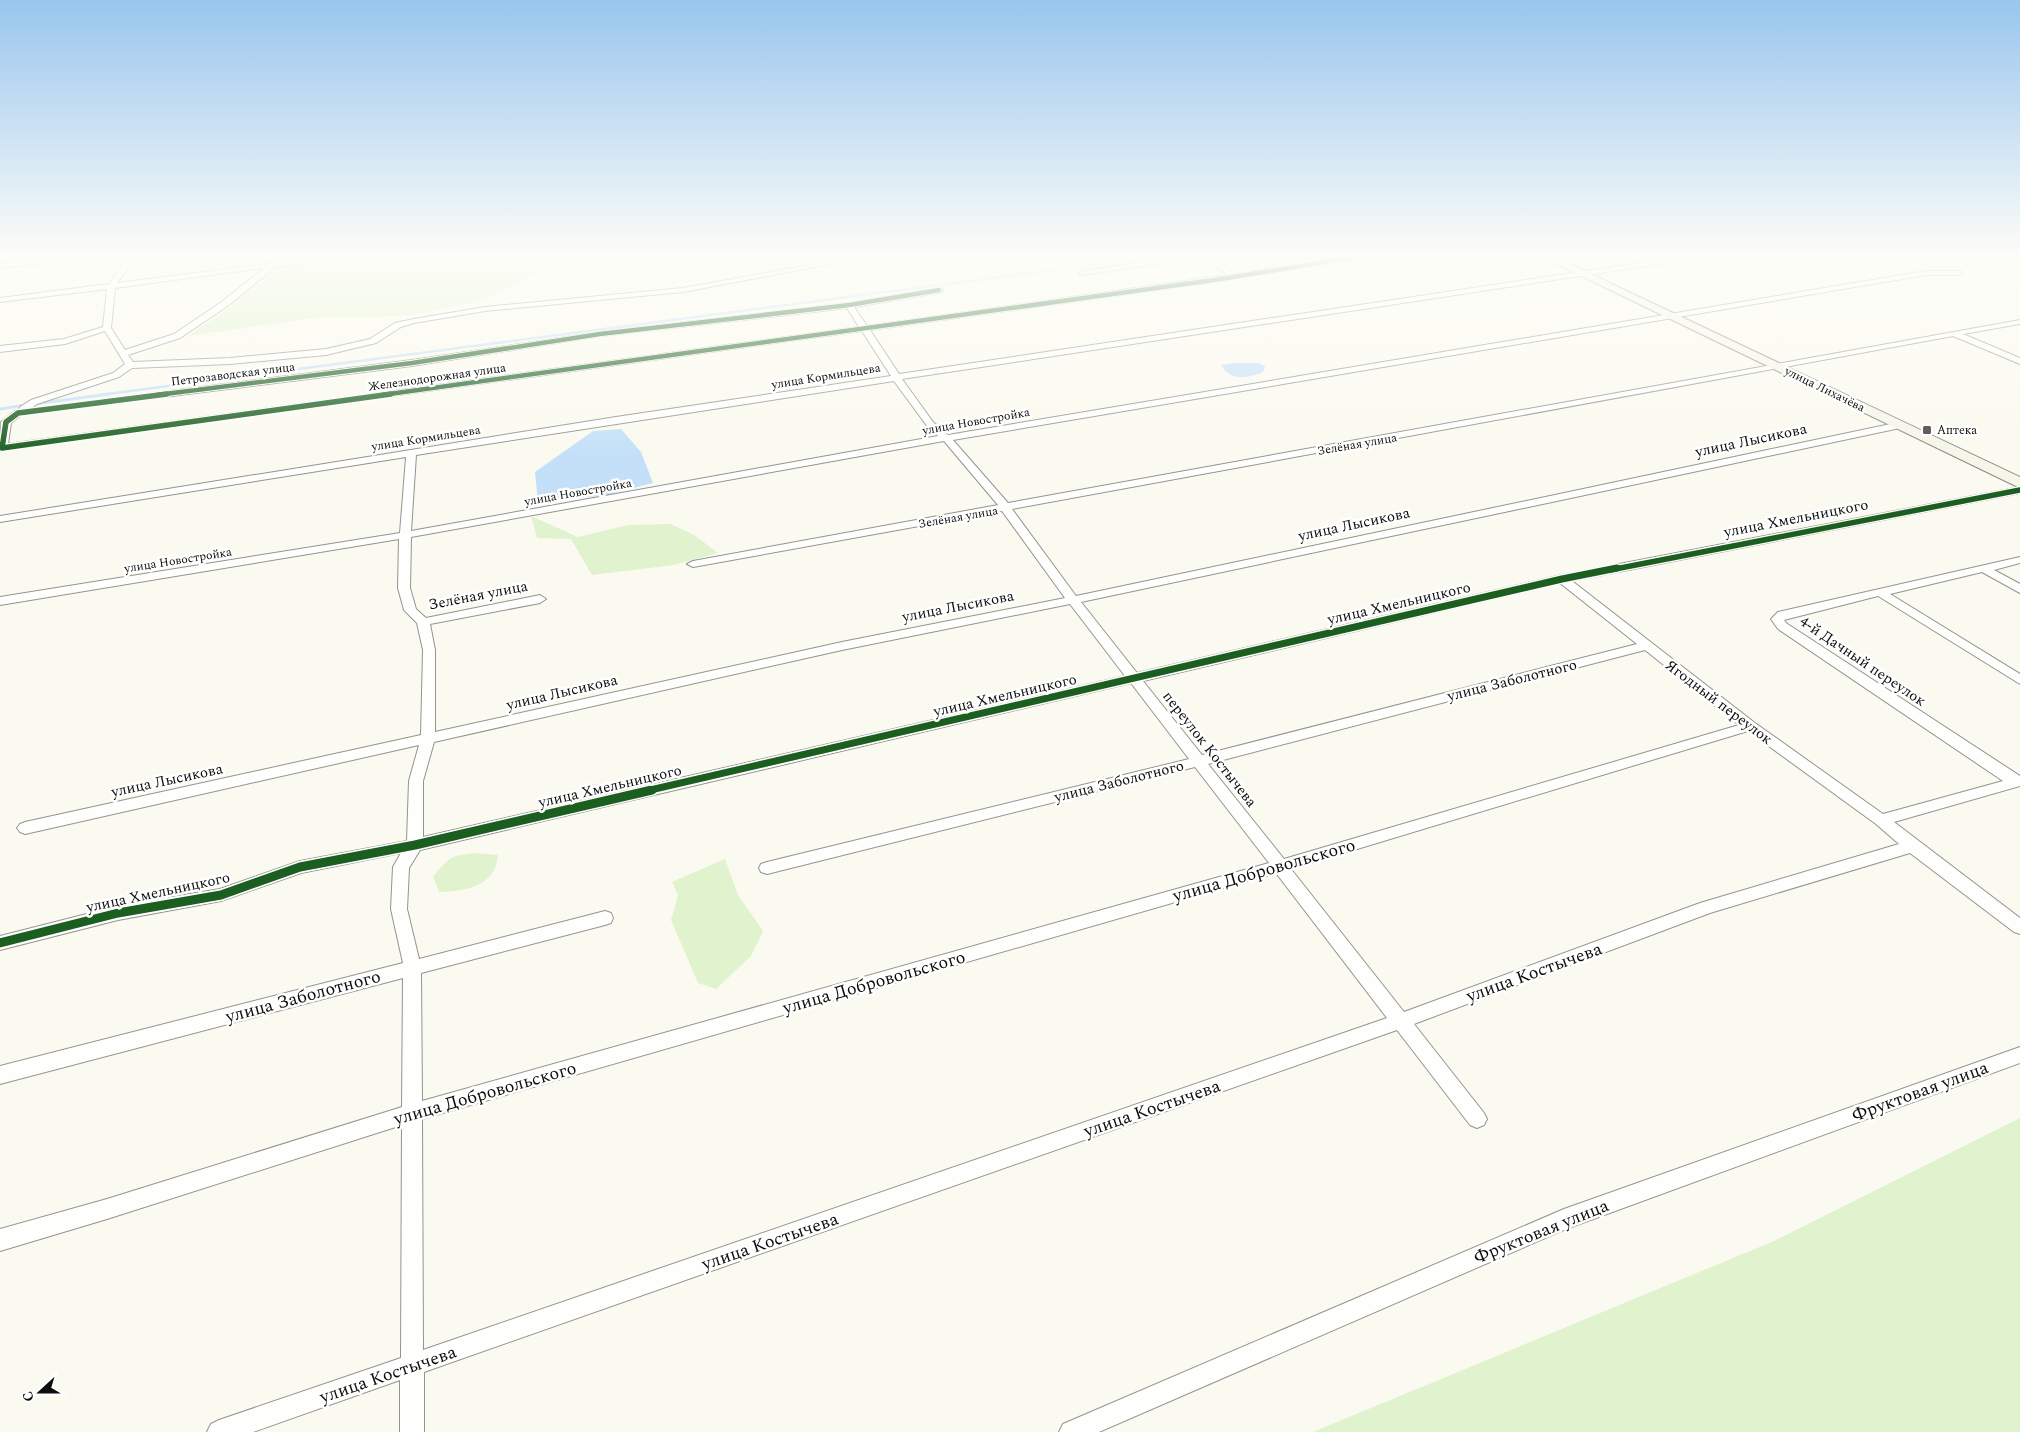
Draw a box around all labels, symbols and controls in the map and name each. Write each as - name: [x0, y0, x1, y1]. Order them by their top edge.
- street label: Петрозаводская улица: [170, 357, 296, 392]
- street label: Железнодорожная улица: [367, 358, 507, 397]
- street label: улица Кормильцева: [769, 358, 882, 395]
- street label: улица Лихачёва: [1780, 361, 1868, 417]
- street label: улица Новостройка: [920, 403, 1031, 440]
- street label: улица Лысикова: [1692, 417, 1810, 464]
- street label: улица Кормильцева: [369, 420, 482, 457]
- place label: Аптека: [1937, 421, 1977, 440]
- marker: Аптека: [1921, 424, 1933, 436]
- street label: Зелёная улица: [1316, 428, 1399, 461]
- street label: улица Новостройка: [522, 474, 633, 511]
- street label: улица Хмельницкого: [1721, 493, 1870, 544]
- street label: Зелёная улица: [917, 501, 1000, 534]
- street label: улица Лысикова: [1295, 501, 1413, 548]
- street label: улица Новостройка: [122, 543, 233, 579]
- street label: Зелёная улица: [426, 574, 530, 616]
- street label: улица Хмельницкого: [1324, 576, 1473, 631]
- street label: улица Лысикова: [899, 584, 1017, 629]
- street label: 4-й Дачный переулок: [1795, 610, 1931, 712]
- street label: улица Заболотного: [1444, 653, 1579, 708]
- street label: Ягодный переулок: [1660, 654, 1777, 751]
- street label: улица Лысикова: [503, 668, 621, 717]
- street label: улица Хмельницкого: [930, 668, 1079, 723]
- street label: переулок Костычева: [1157, 686, 1263, 813]
- street label: улица Заболотного: [1051, 754, 1186, 809]
- street label: улица Лысикова: [108, 757, 226, 804]
- street label: улица Хмельницкого: [535, 759, 684, 814]
- street label: улица Добровольского: [1169, 831, 1359, 910]
- street label: улица Хмельницкого: [83, 866, 232, 919]
- street label: улица Костычева: [1461, 935, 1606, 1010]
- street label: улица Добровольского: [779, 943, 969, 1022]
- street label: улица Заболотного: [222, 963, 384, 1030]
- street label: улица Добровольского: [390, 1054, 580, 1133]
- street label: Фруктовая улица: [1848, 1054, 1992, 1129]
- street label: улица Костычева: [1079, 1072, 1224, 1145]
- street label: Фруктовая улица: [1470, 1192, 1613, 1271]
- street label: улица Костычева: [697, 1205, 842, 1278]
- street label: улица Костычева: [315, 1338, 460, 1411]
- north arrow: [15, 1367, 65, 1417]
- text: С: [17, 1388, 40, 1405]

